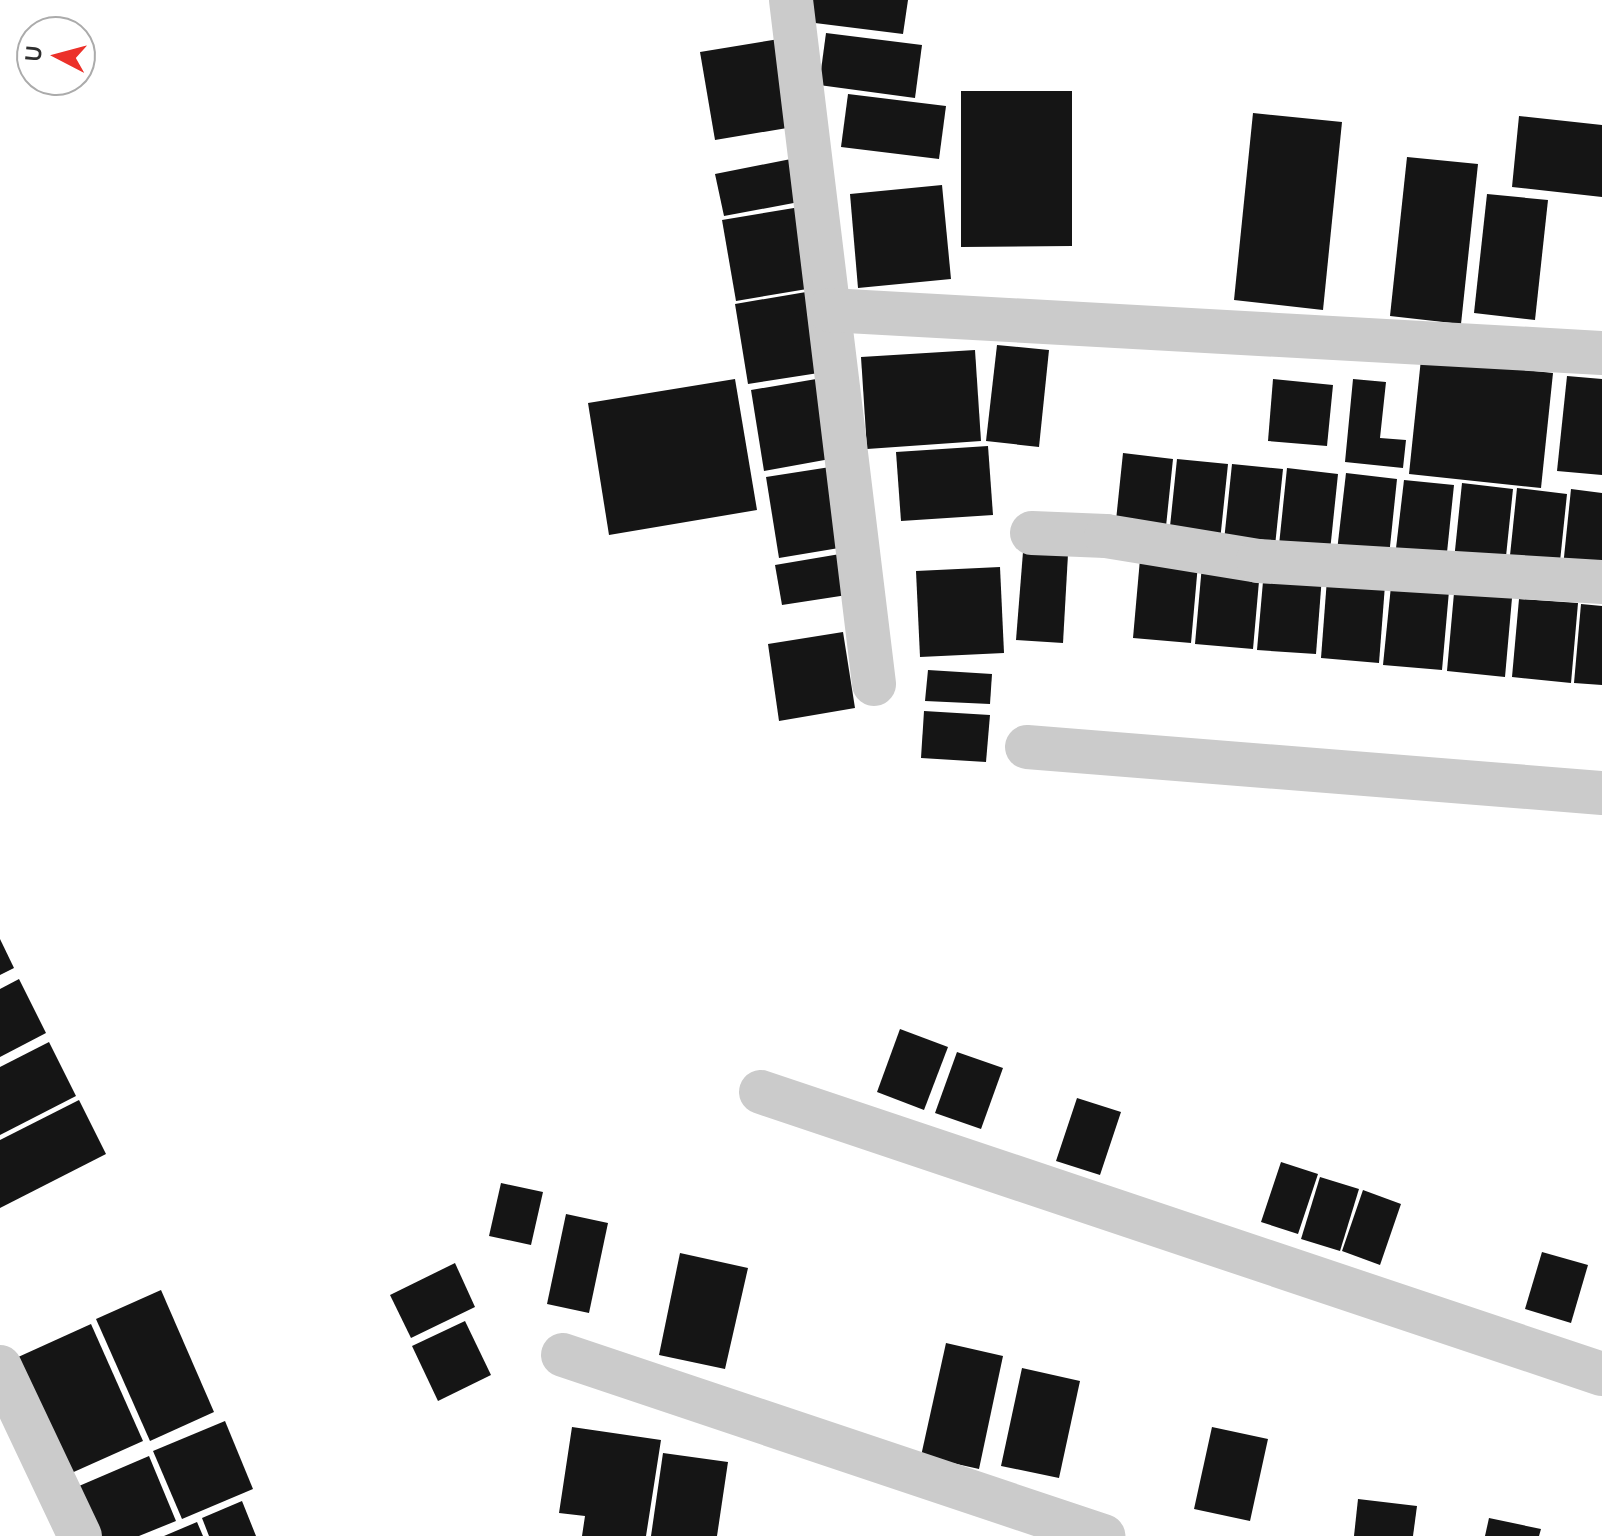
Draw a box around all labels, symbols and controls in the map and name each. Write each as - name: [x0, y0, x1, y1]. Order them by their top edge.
- north arrow: [16, 16, 96, 96]
- text: U: [19, 44, 48, 63]

